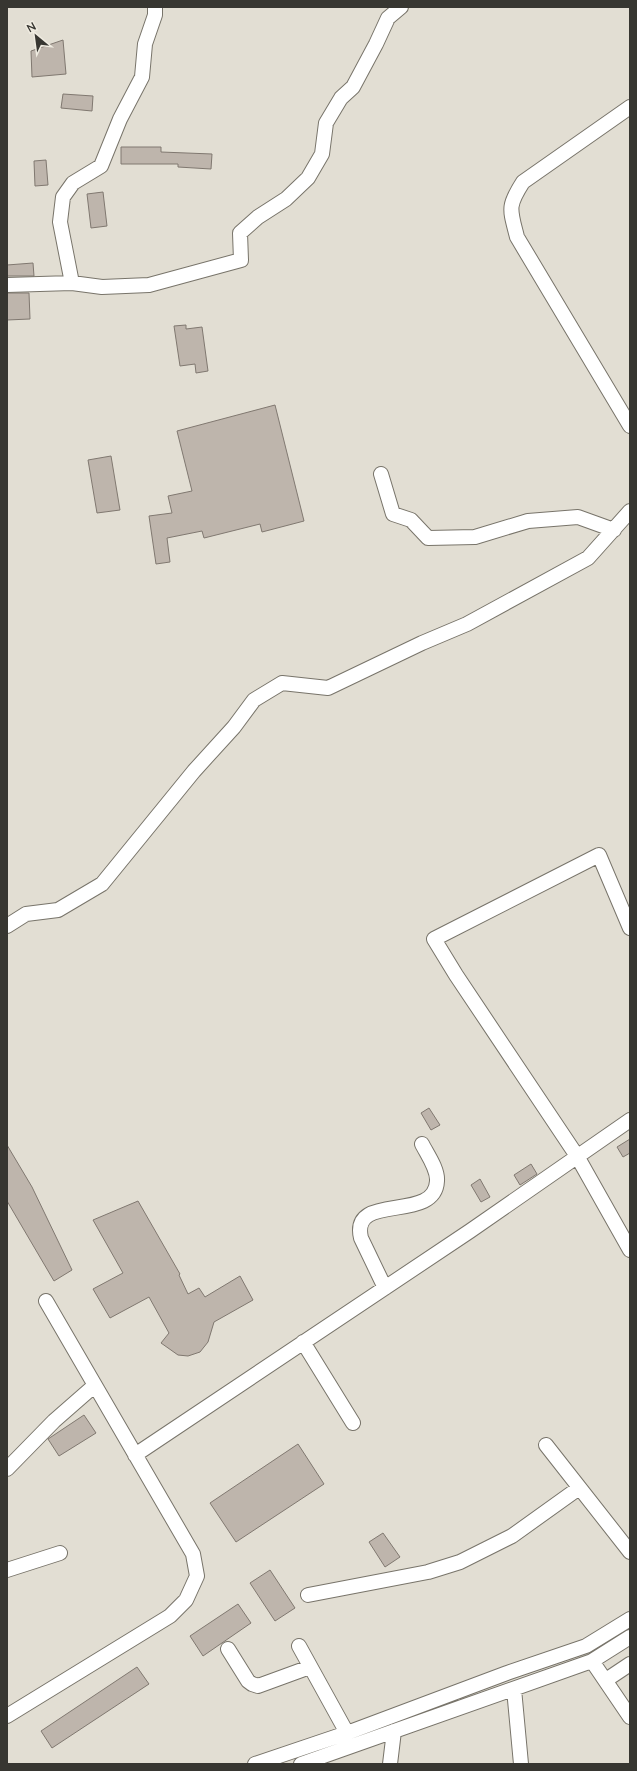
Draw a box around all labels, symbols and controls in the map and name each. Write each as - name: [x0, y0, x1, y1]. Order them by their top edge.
- north arrow: [16, 16, 56, 56]
- text: N: [24, 19, 38, 35]

